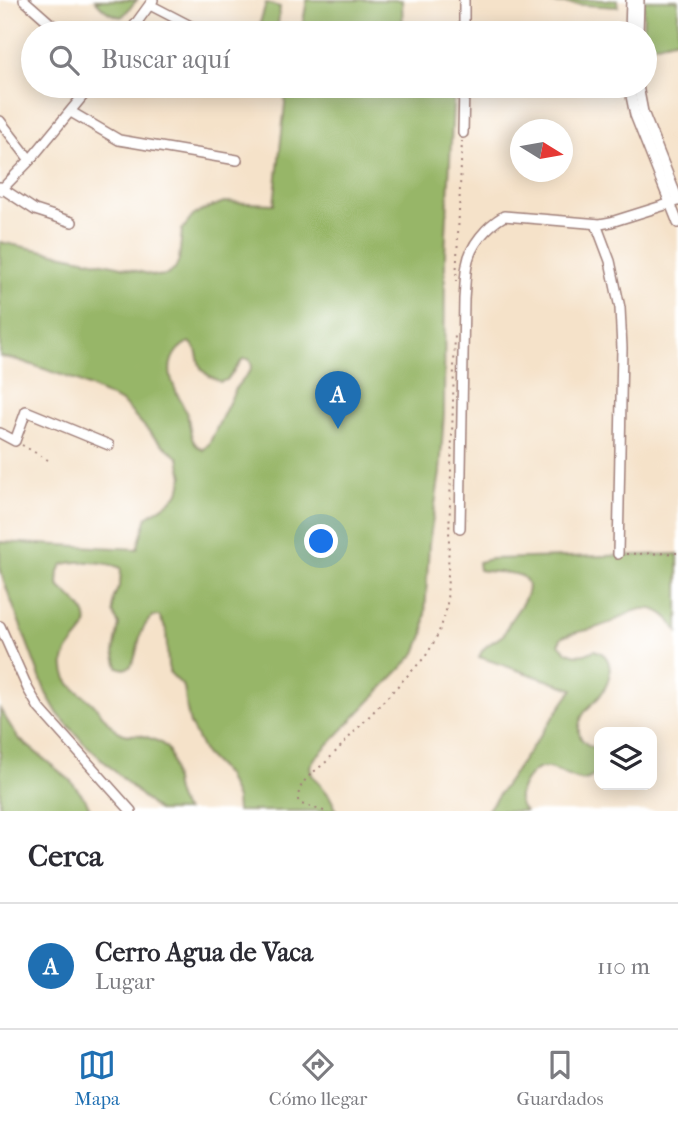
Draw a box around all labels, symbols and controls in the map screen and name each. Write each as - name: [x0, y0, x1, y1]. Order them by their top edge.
- search box: [21, 21, 657, 98]
- icon: search: [45, 41, 83, 79]
- text: Buscar aquí: [101, 44, 230, 75]
- north arrow: [510, 119, 573, 182]
- pin: A: [315, 371, 361, 429]
- your location: [304, 524, 338, 558]
- map controls: [594, 727, 657, 790]
- button: layers: [594, 727, 657, 790]
- text: Cerca: [28, 839, 103, 874]
- text: Cerro Agua de Vaca: [95, 937, 313, 968]
- text: A: [44, 953, 58, 980]
- text: 110 m: [597, 953, 650, 980]
- text: Lugar: [95, 968, 155, 995]
- tab: Mapa: [75, 1046, 120, 1110]
- tab: Cómo llegar: [269, 1046, 367, 1110]
- tab: Guardados: [516, 1046, 603, 1110]

